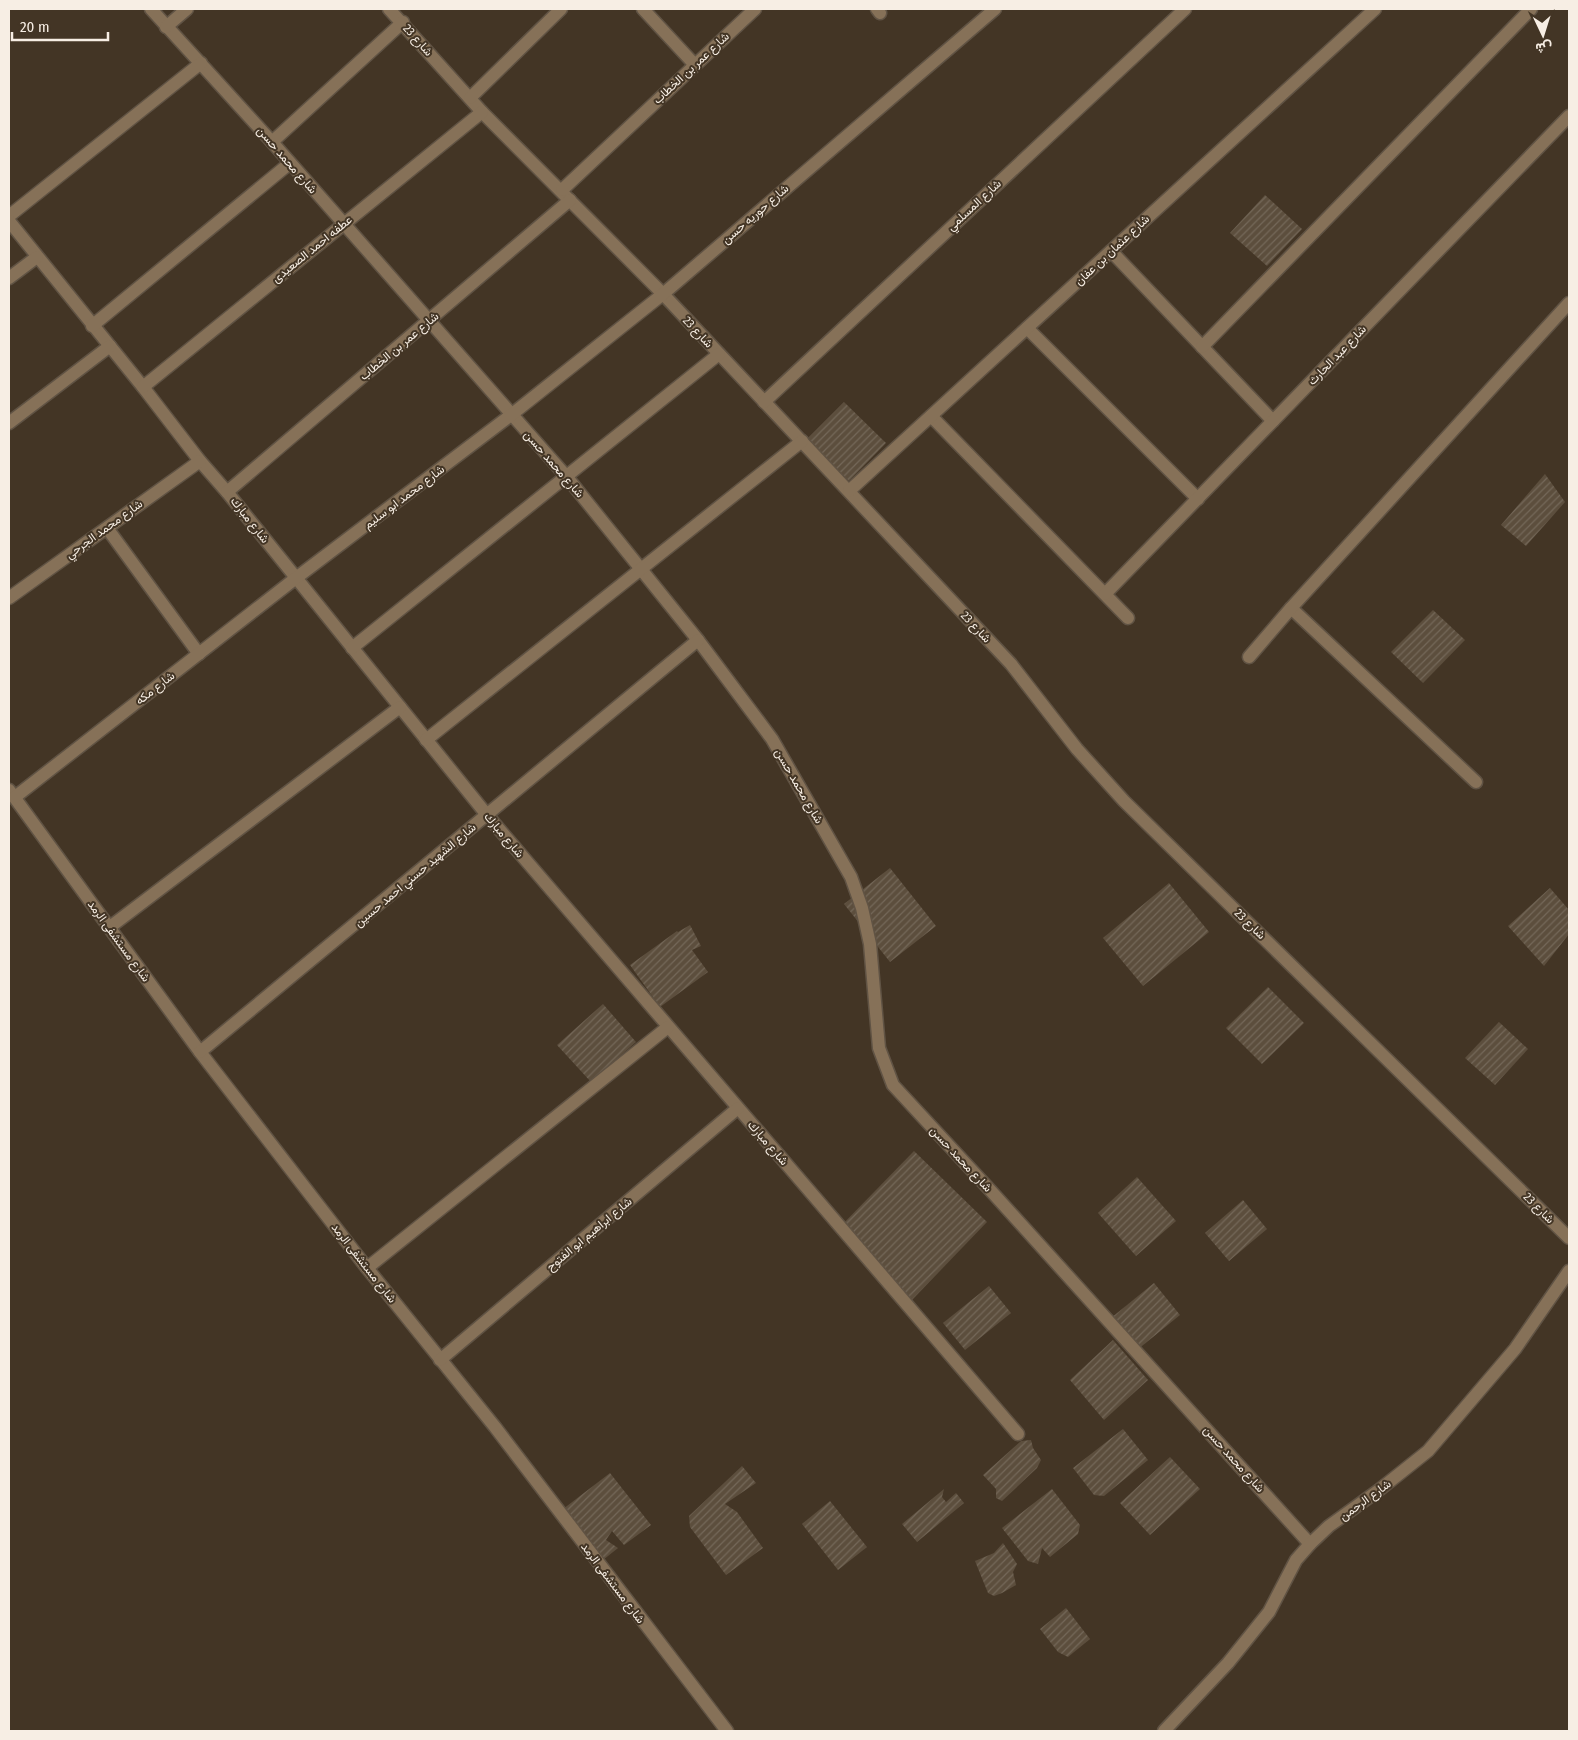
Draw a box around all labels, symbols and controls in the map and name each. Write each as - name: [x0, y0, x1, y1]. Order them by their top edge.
- scale bar: [12, 10, 109, 42]
- north arrow: [1518, 10, 1568, 60]
- text: 20 m: [20, 18, 50, 36]
- street label: شارع 23: [399, 21, 436, 60]
- street label: شارع عمر بن الخطاب: [650, 29, 733, 108]
- text: ش: [1535, 38, 1553, 57]
- street label: شارع محمد حسن: [253, 124, 320, 198]
- street label: شارع المسلمي: [944, 176, 1006, 236]
- street label: شارع حوريه حسن: [719, 181, 793, 248]
- street label: عطفه احمد الصعيدى: [269, 212, 355, 286]
- street label: شارع عثمان بن عفان: [1072, 212, 1154, 290]
- street label: شارع عمر بن الخطاب: [357, 309, 443, 385]
- street label: شارع 23: [679, 313, 716, 352]
- street label: شارع عبد الحارث: [1305, 322, 1371, 389]
- street label: شارع محمد حسن: [520, 428, 587, 502]
- street label: شارع محمد ابو سليم: [361, 462, 448, 533]
- street label: شارع مبارك: [226, 494, 272, 547]
- street label: شارع محمد الجرحي: [63, 496, 147, 564]
- street label: شارع 23: [957, 608, 994, 647]
- street label: شارع مكه: [133, 668, 179, 709]
- street label: شارع محمد حسن: [770, 746, 826, 827]
- street label: شارع مبارك: [480, 810, 527, 862]
- street label: شارع الشهيد حسني احمد حسين: [351, 820, 480, 932]
- street label: شارع مستشفى الرمد: [83, 898, 153, 986]
- street label: شارع 23: [1230, 906, 1268, 944]
- street label: شارع مبارك: [743, 1118, 791, 1169]
- street label: شارع محمد حسن: [926, 1123, 995, 1196]
- street label: شارع 23: [1519, 1190, 1557, 1228]
- street label: شارع ابراهيم ابو الفتوح: [543, 1194, 636, 1275]
- street label: شارع مستشفى الرمد: [327, 1220, 399, 1307]
- street label: شارع محمد حسن: [1199, 1423, 1267, 1496]
- street label: شارع الرحمن: [1336, 1477, 1395, 1525]
- street label: شارع مستشفى الرمد: [577, 1540, 648, 1627]

